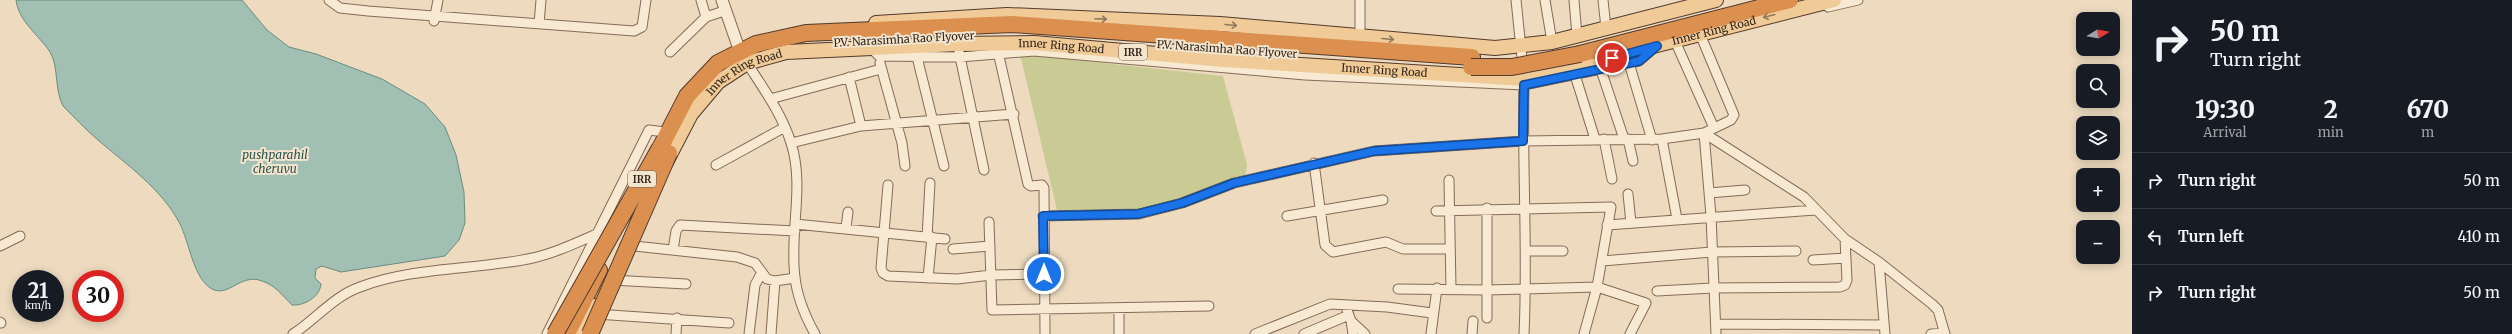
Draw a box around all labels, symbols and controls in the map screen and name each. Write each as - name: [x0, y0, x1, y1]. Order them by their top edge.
- north arrow: [2076, 12, 2120, 56]
- map controls: [2076, 12, 2120, 264]
- street label: Inner Ring Road: [1670, 13, 1758, 48]
- one-way arrow: [1762, 13, 1775, 20]
- text: 50 m: [2210, 13, 2279, 49]
- one-way arrow: [1094, 15, 1107, 23]
- icon: right: [2144, 16, 2196, 68]
- one-way arrow: [1224, 21, 1237, 29]
- street label: P.V. Narasimha Rao Flyover: [833, 28, 975, 50]
- one-way arrow: [1381, 35, 1394, 43]
- street label: Inner Ring Road: [1018, 36, 1105, 56]
- street label: P.V. Narasimha Rao Flyover: [1156, 37, 1298, 61]
- pin: [1595, 41, 1629, 75]
- road number: IRR: [1119, 44, 1147, 60]
- street label: Inner Ring Road: [703, 46, 784, 98]
- icon: arrive: [1601, 47, 1623, 69]
- text: Turn right: [2210, 48, 2301, 71]
- street label: Inner Ring Road: [1341, 60, 1428, 80]
- button: search: [2076, 64, 2120, 108]
- text: 19:30: [2195, 94, 2255, 125]
- text: 2: [2324, 94, 2338, 125]
- text: 670: [2406, 94, 2449, 125]
- button: layers: [2076, 116, 2120, 160]
- text: Arrival: [2203, 124, 2247, 141]
- text: min: [2318, 124, 2344, 141]
- text: m: [2421, 124, 2434, 141]
- water label: pushparahil cheruvu: [242, 147, 308, 176]
- button: +: [2076, 168, 2120, 212]
- icon: right: [2144, 170, 2166, 192]
- road number: IRR: [628, 171, 656, 187]
- text: Turn right: [2178, 171, 2256, 190]
- text: 50 m: [2463, 171, 2500, 190]
- button: −: [2076, 220, 2120, 264]
- icon: left: [2144, 226, 2166, 248]
- text: Turn left: [2178, 227, 2244, 246]
- text: 410 m: [2458, 227, 2500, 246]
- position arrow: [1023, 253, 1065, 295]
- speed limit sign: 30: [72, 270, 124, 322]
- text: 21: [28, 278, 48, 303]
- icon: right: [2144, 282, 2166, 304]
- text: Turn right: [2178, 283, 2256, 302]
- text: 50 m: [2463, 283, 2500, 302]
- text: km/h: [25, 299, 51, 312]

